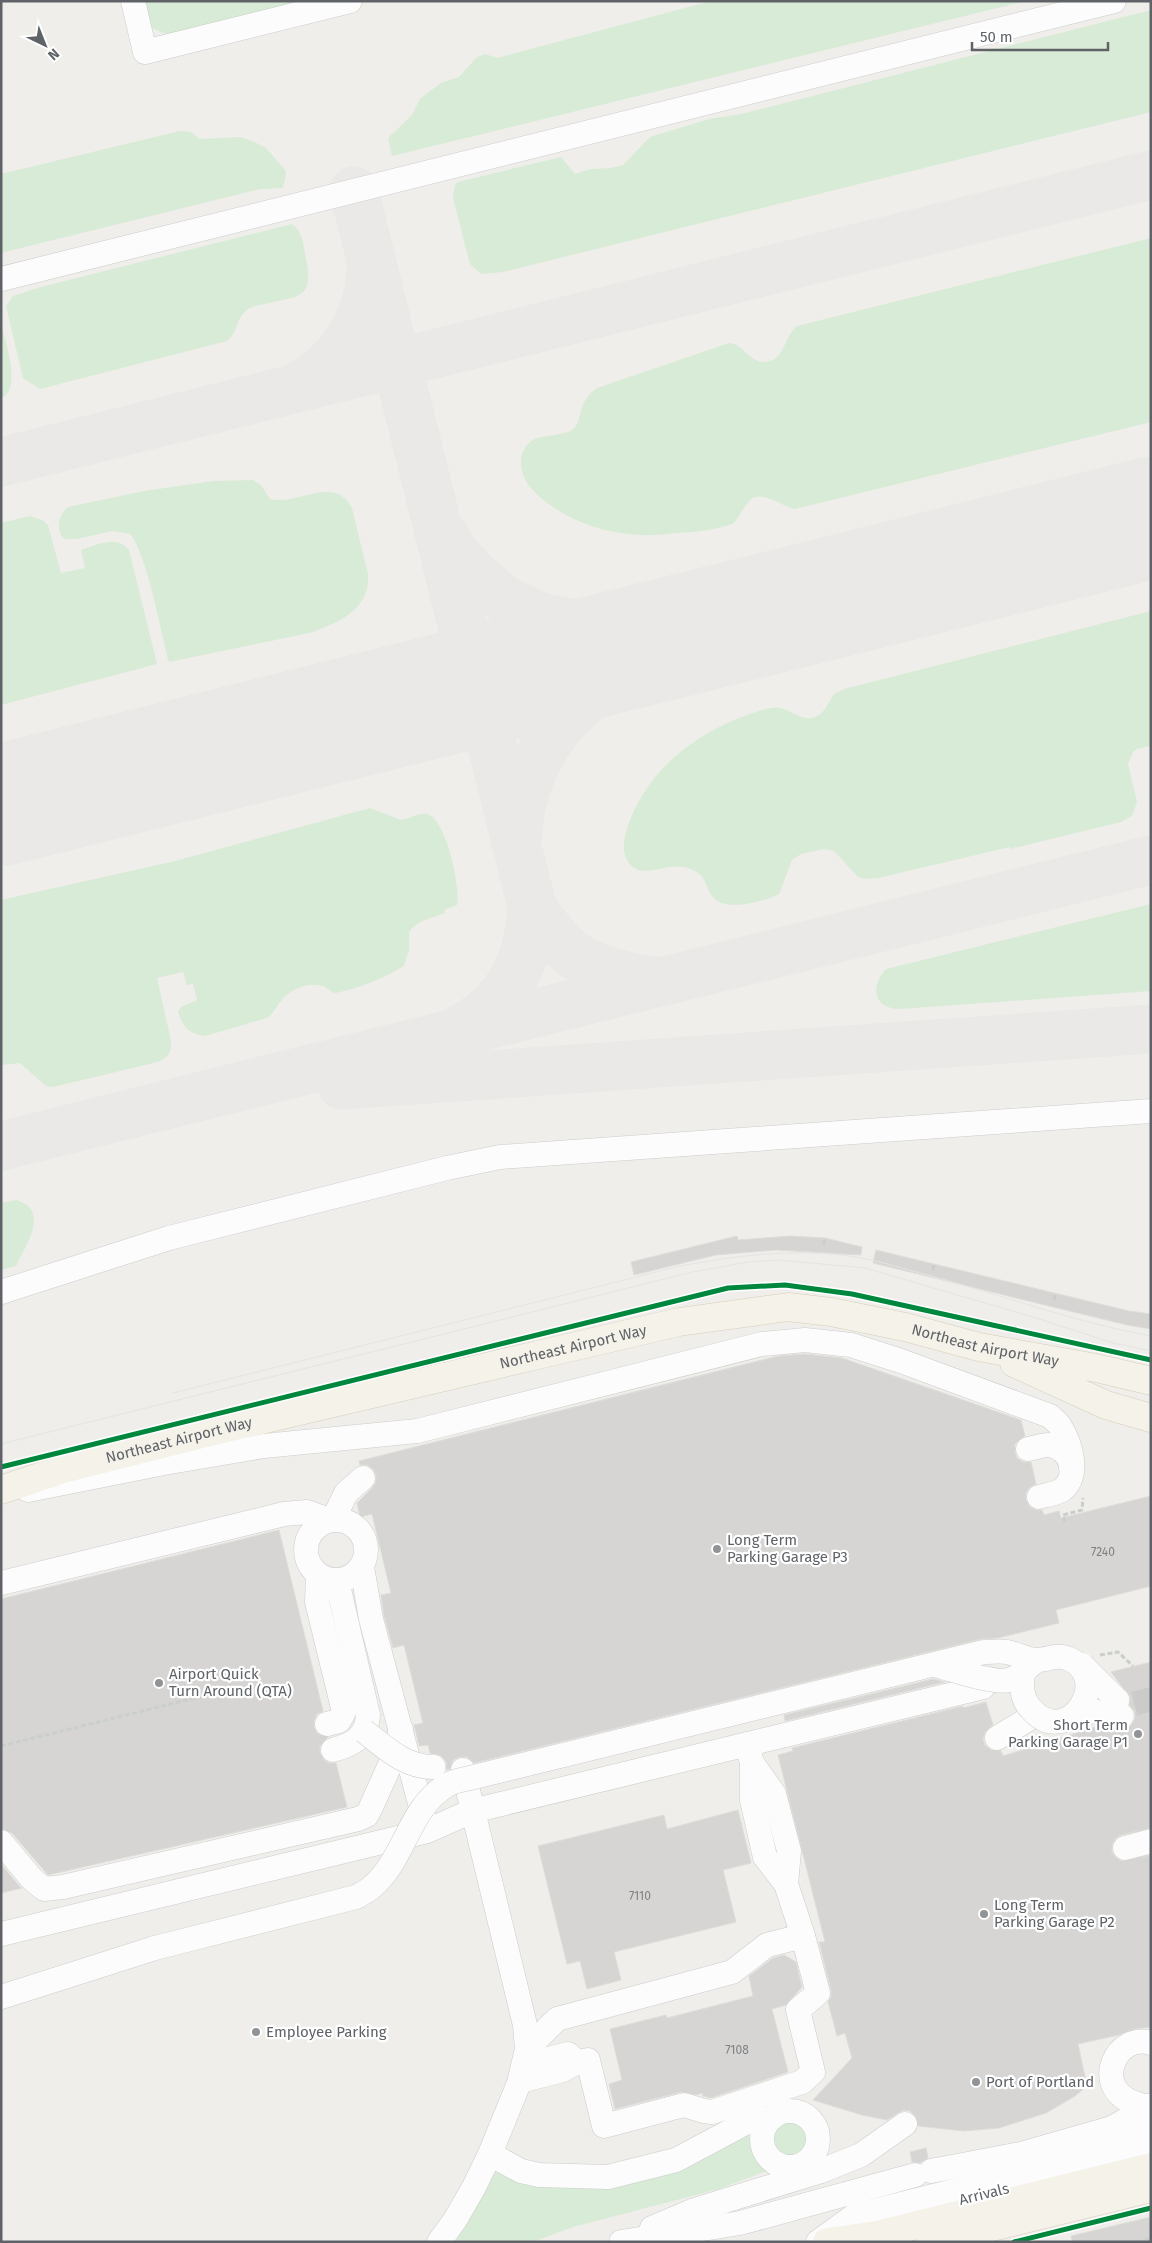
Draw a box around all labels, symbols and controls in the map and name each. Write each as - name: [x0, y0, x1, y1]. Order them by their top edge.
- north arrow: [20, 20, 70, 70]
- scale bar: [972, 20, 1108, 52]
- text: 50 m: [980, 28, 1013, 46]
- text: N: [44, 45, 63, 64]
- street label: Northeast Airport Way: [910, 1320, 1061, 1370]
- street label: Northeast Airport Way: [498, 1321, 649, 1373]
- street label: Northeast Airport Way: [104, 1413, 255, 1467]
- place label: Long Term Parking Garage P3: [727, 1531, 848, 1566]
- marker: Long Term Parking Garage P3: [711, 1543, 723, 1555]
- house number: 7240: [1091, 1545, 1115, 1559]
- place label: Airport Quick Turn Around (QTA): [169, 1665, 292, 1700]
- marker: Airport Quick Turn Around (QTA): [153, 1677, 165, 1689]
- place label: Short Term Parking Garage P1: [1008, 1716, 1128, 1751]
- marker: Short Term Parking Garage P1: [1132, 1728, 1144, 1740]
- house number: 7110: [629, 1889, 651, 1903]
- place label: Long Term Parking Garage P2: [994, 1896, 1115, 1931]
- marker: Long Term Parking Garage P2: [978, 1908, 990, 1920]
- place label: Employee Parking: [266, 2023, 387, 2041]
- marker: Employee Parking: [250, 2026, 262, 2038]
- house number: 7108: [725, 2043, 749, 2057]
- place label: Port of Portland: [986, 2073, 1094, 2091]
- marker: Port of Portland: [970, 2076, 982, 2088]
- street label: Arrivals: [957, 2179, 1011, 2209]

